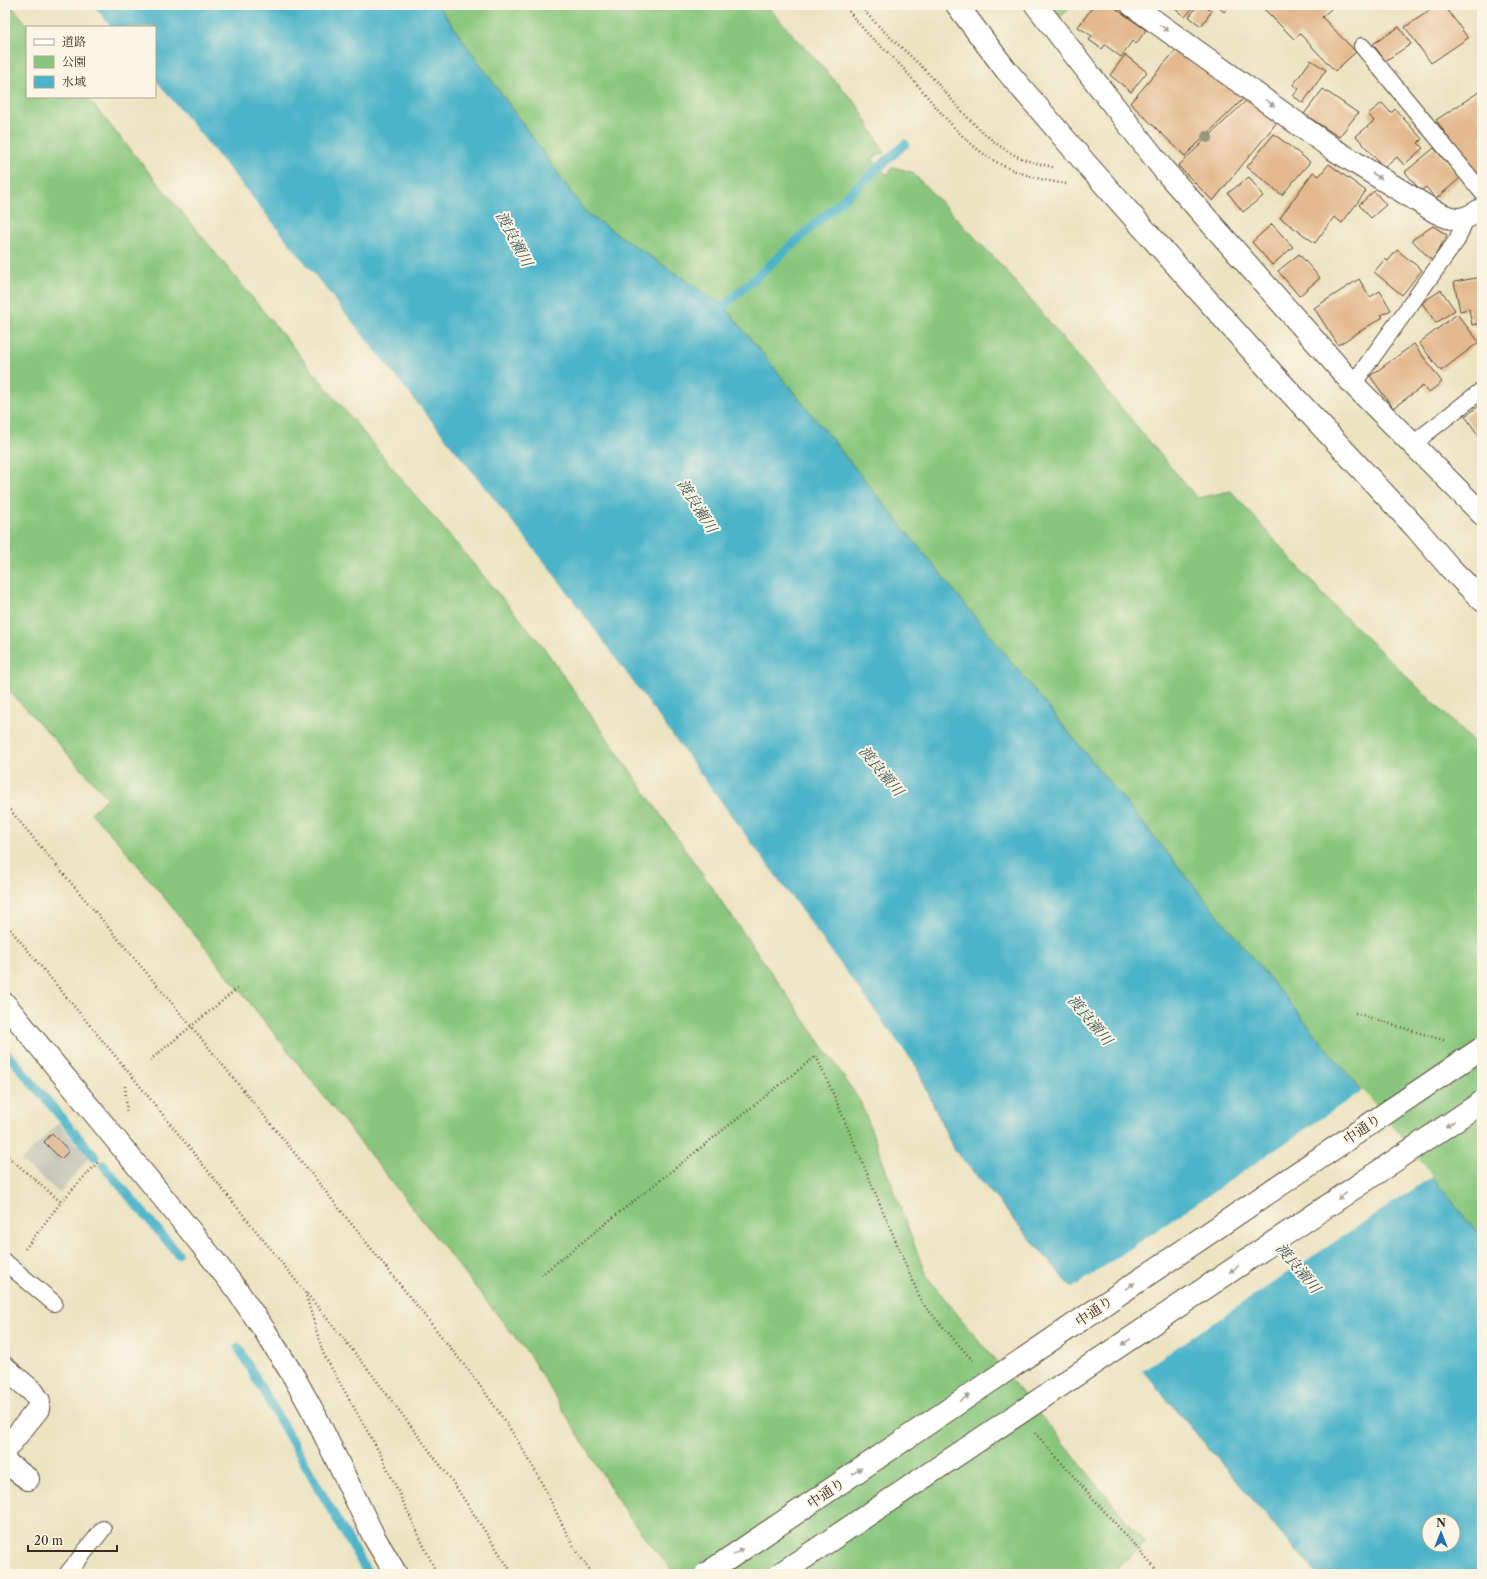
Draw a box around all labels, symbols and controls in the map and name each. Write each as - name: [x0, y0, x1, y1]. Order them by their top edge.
- one-way arrow: [1159, 24, 1169, 32]
- legend: [26, 26, 156, 98]
- text: 道路: [62, 34, 86, 49]
- text: 公園: [62, 54, 86, 69]
- text: 水域: [62, 74, 86, 89]
- one-way arrow: [1264, 99, 1275, 107]
- one-way arrow: [1372, 172, 1382, 180]
- water label: 渡良瀬川: [492, 208, 538, 271]
- water label: 渡良瀬川: [673, 475, 722, 538]
- water label: 渡良瀬川: [855, 742, 909, 801]
- water label: 渡良瀬川: [1064, 991, 1118, 1050]
- street label: 中通り: [1340, 1110, 1384, 1148]
- one-way arrow: [1444, 1120, 1455, 1128]
- one-way arrow: [1336, 1193, 1348, 1200]
- water label: 渡良瀬川: [1272, 1239, 1326, 1298]
- one-way arrow: [1229, 1265, 1239, 1273]
- one-way arrow: [1125, 1282, 1135, 1290]
- street label: 中通り: [1072, 1292, 1116, 1330]
- one-way arrow: [1120, 1338, 1132, 1345]
- one-way arrow: [959, 1395, 971, 1402]
- one-way arrow: [852, 1467, 862, 1475]
- street label: 中通り: [804, 1474, 848, 1512]
- north arrow: [1421, 1513, 1461, 1553]
- text: N: [1436, 1516, 1446, 1530]
- scale bar: [28, 1527, 117, 1553]
- text: 20 m: [34, 1533, 63, 1548]
- one-way arrow: [733, 1548, 743, 1556]

